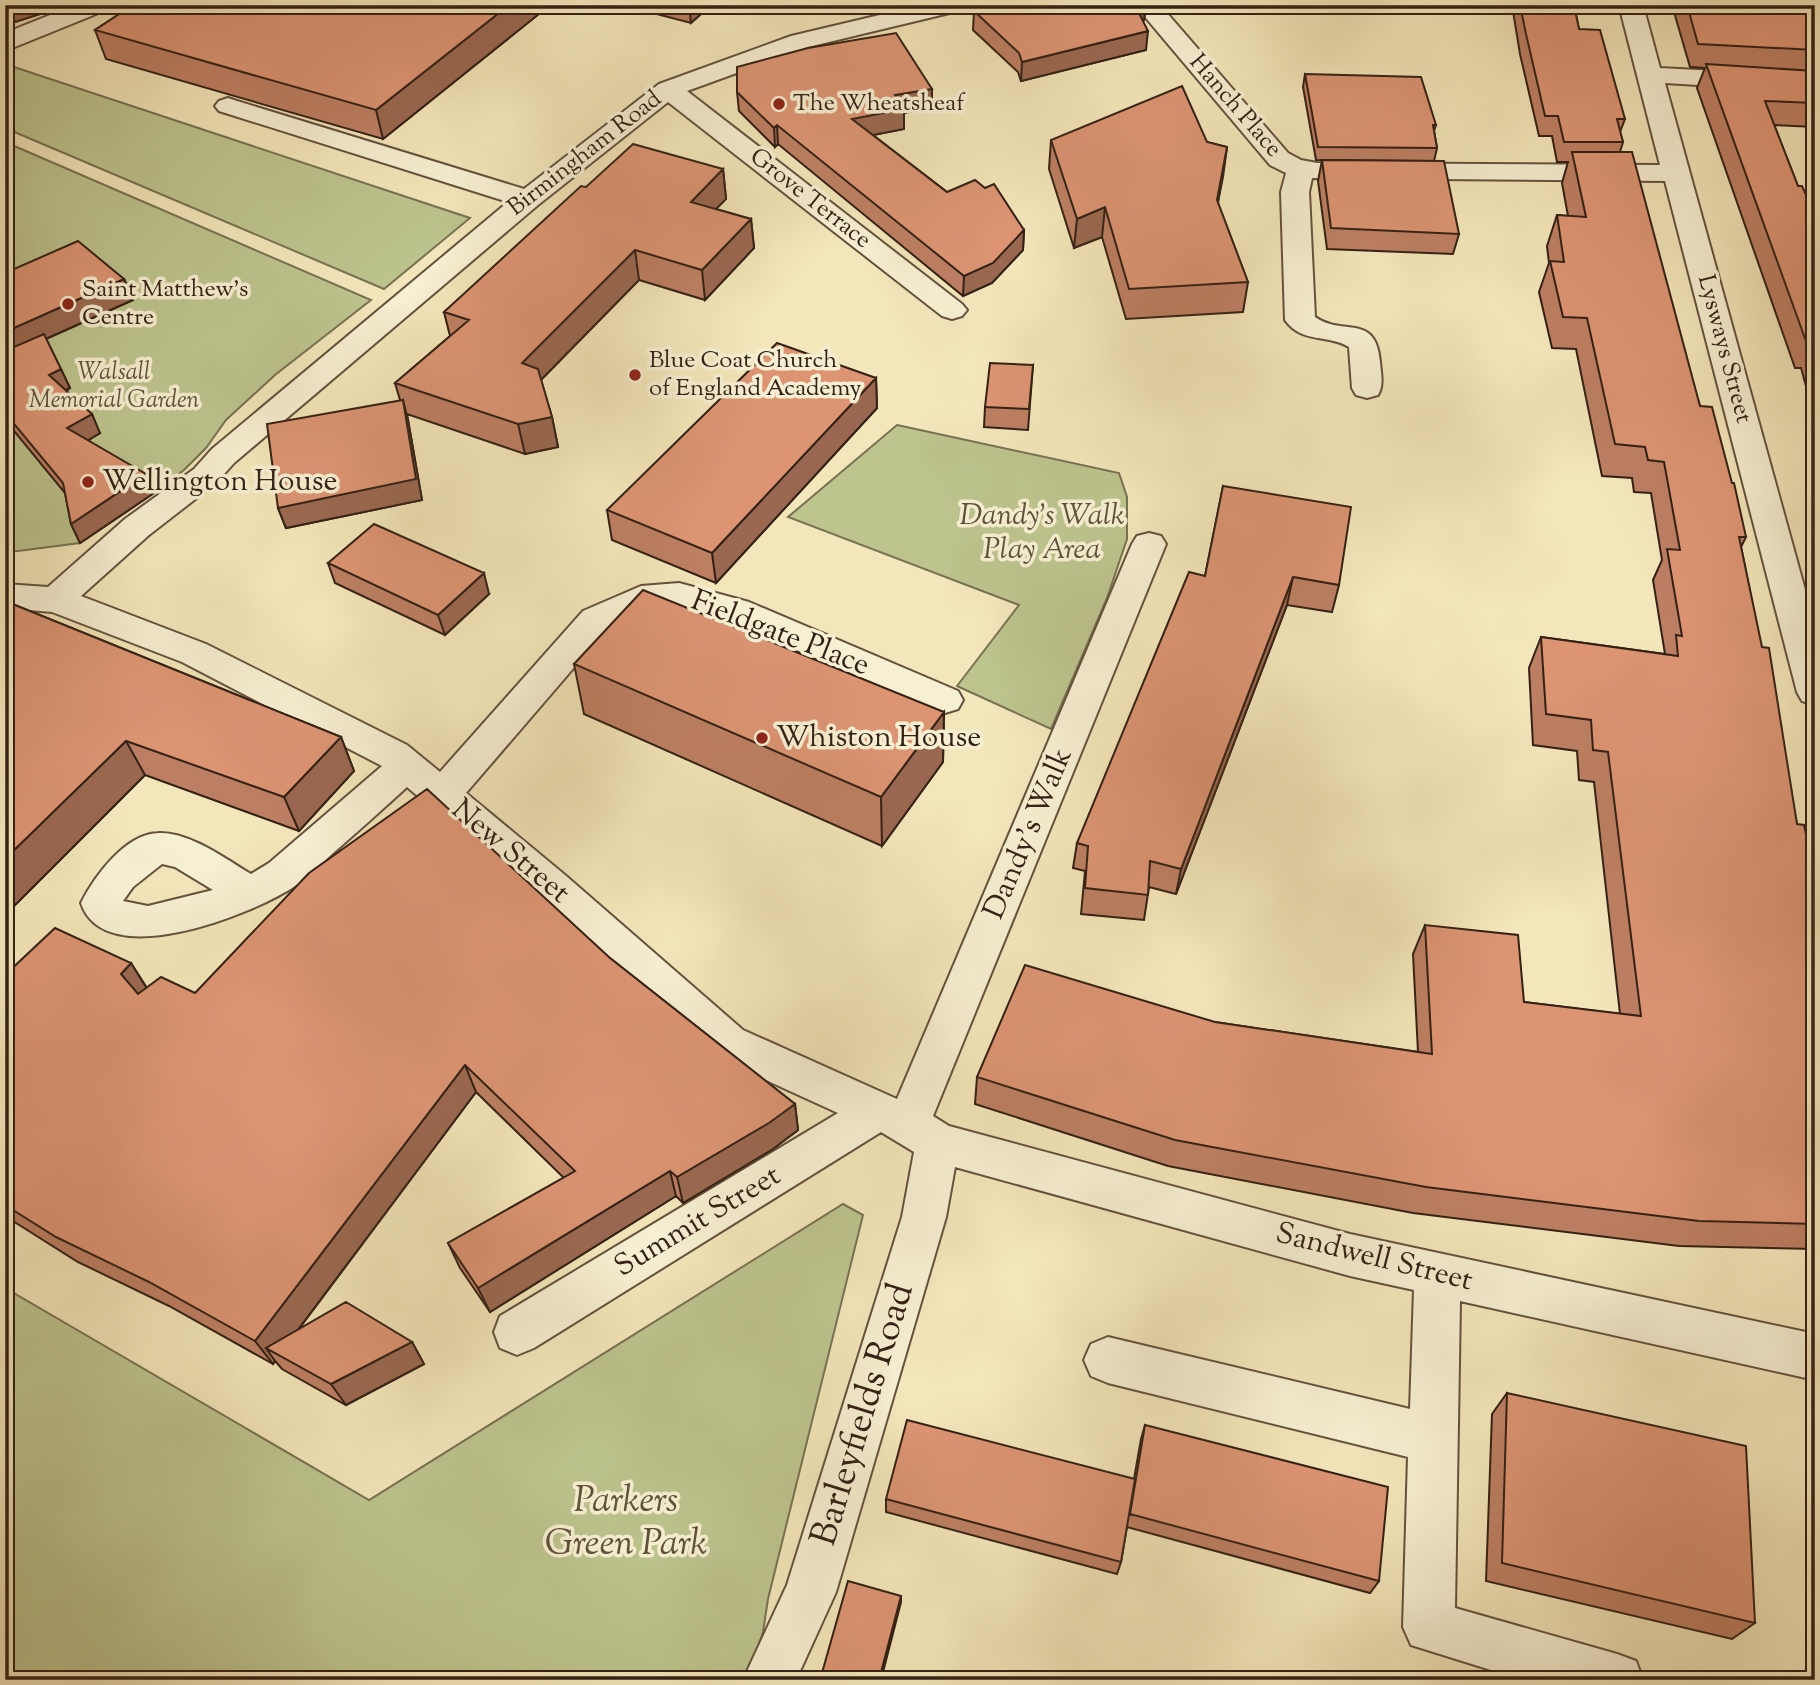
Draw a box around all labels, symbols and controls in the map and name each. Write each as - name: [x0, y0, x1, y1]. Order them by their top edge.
- street label: Hanch Place: [1181, 47, 1289, 165]
- street label: Birmingham Road: [501, 83, 670, 225]
- place label: The Wheatsheaf: [793, 87, 966, 121]
- marker: The Wheatsheaf: [771, 96, 787, 112]
- street label: Grove Terrace: [742, 141, 878, 257]
- street label: Lysways Street: [1688, 271, 1760, 427]
- place label: Saint Matthew's Centre: [82, 273, 248, 335]
- marker: Saint Matthew's Centre: [60, 296, 76, 312]
- place label: Blue Coat Church of England Academy: [649, 344, 862, 406]
- park label: Walsall Memorial Garden: [29, 356, 200, 418]
- marker: Blue Coat Church of England Academy: [627, 367, 643, 383]
- place label: Wellington House: [102, 461, 338, 504]
- marker: Wellington House: [80, 474, 96, 490]
- park label: Dandy’s Walk Play Area: [960, 495, 1124, 572]
- street label: Fieldgate Place: [684, 580, 876, 688]
- place label: Whiston House: [776, 717, 981, 760]
- marker: Whiston House: [754, 730, 770, 746]
- street label: Dandy's Walk: [974, 742, 1084, 926]
- street label: New Street: [441, 789, 579, 915]
- street label: Summit Street: [607, 1155, 789, 1289]
- street label: Sandwell Street: [1271, 1213, 1477, 1303]
- street label: Barleyfields Road: [798, 1277, 930, 1553]
- park label: Parkers Green Park: [545, 1475, 707, 1572]

